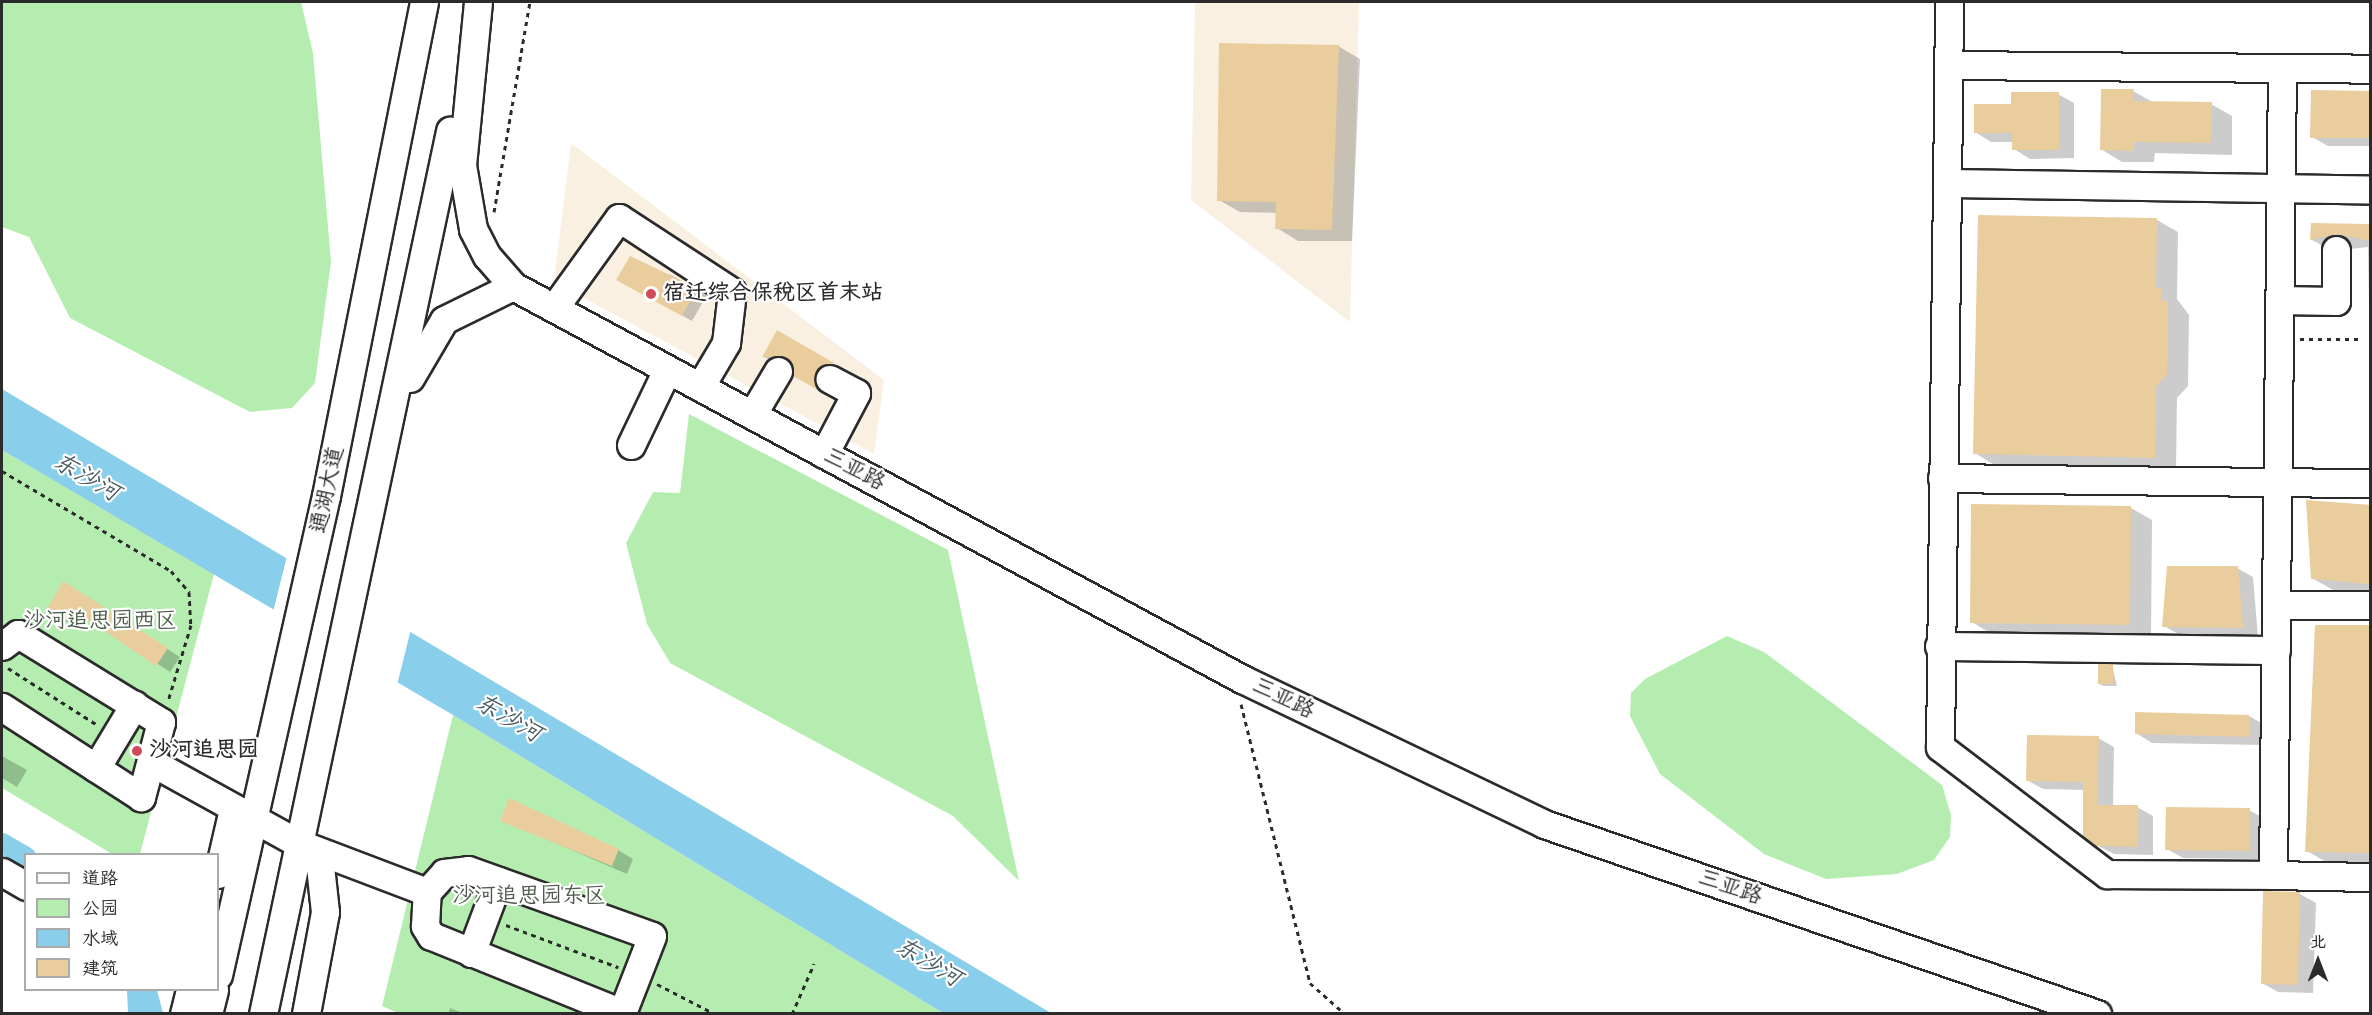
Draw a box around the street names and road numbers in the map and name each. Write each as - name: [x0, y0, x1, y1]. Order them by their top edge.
- street label: 三亚路: [819, 443, 889, 497]
- street label: 通湖大道: [306, 444, 350, 536]
- street label: 三亚路: [1248, 673, 1318, 725]
- street label: 三亚路: [1695, 865, 1765, 911]

